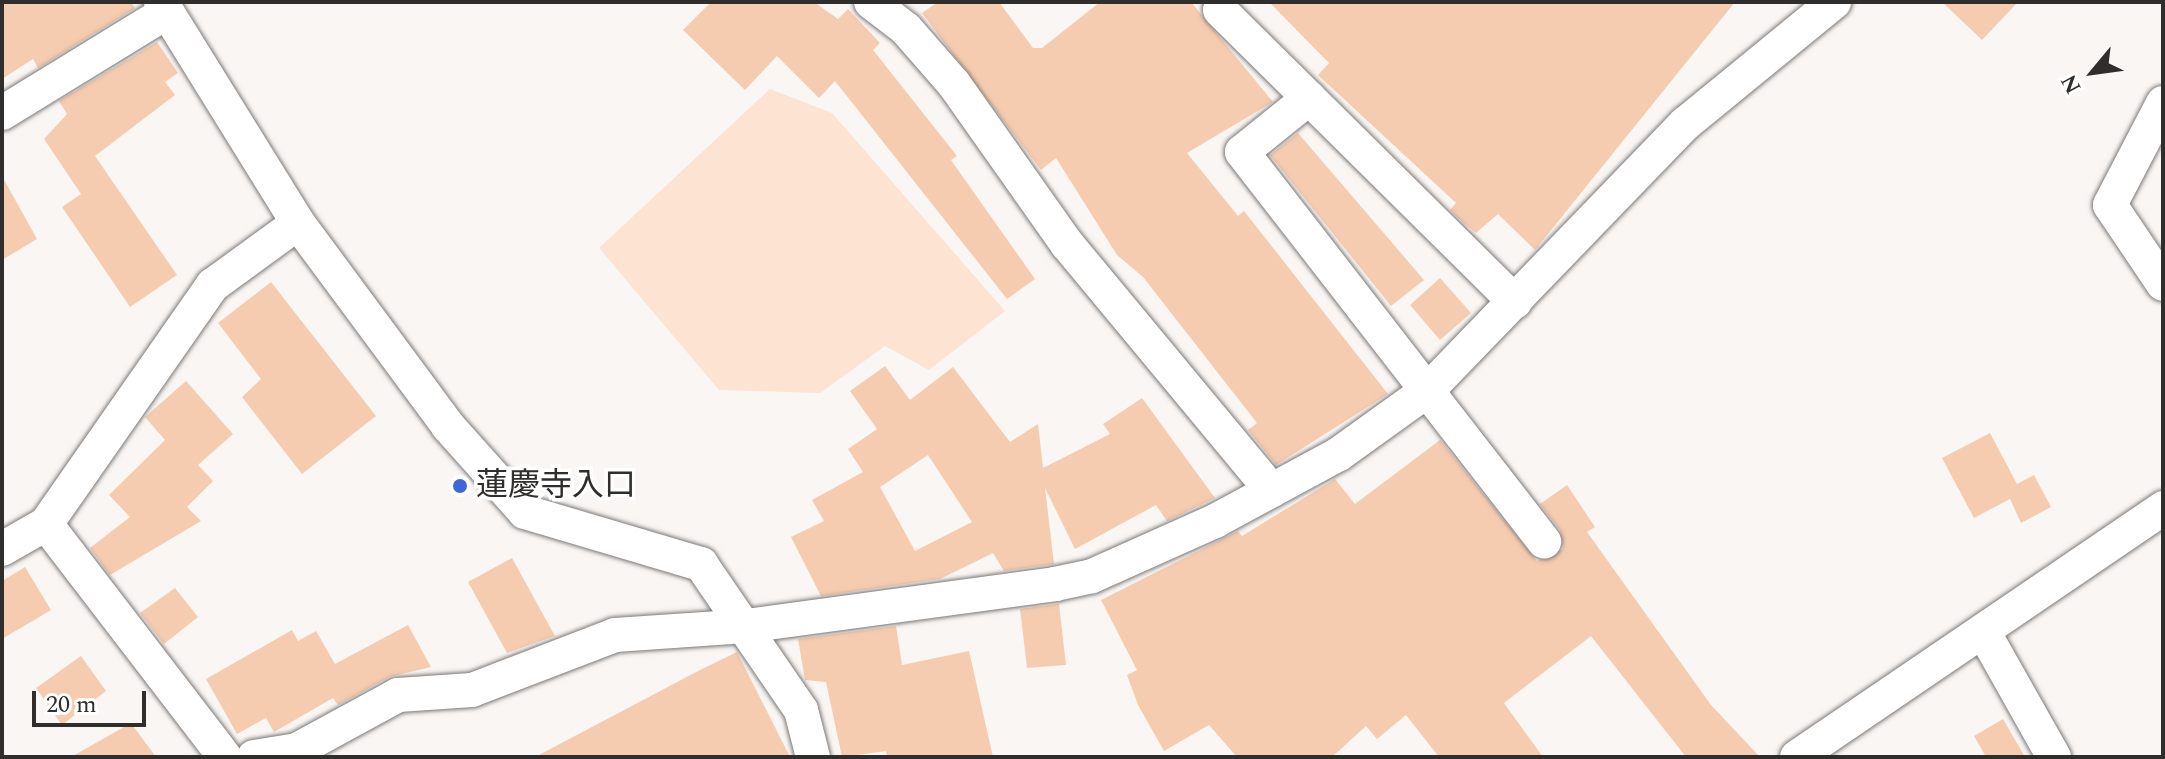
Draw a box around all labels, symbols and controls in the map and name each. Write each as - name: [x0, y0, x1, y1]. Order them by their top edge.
- north arrow: [2053, 32, 2133, 112]
- text: N: [2053, 68, 2090, 100]
- place label: 蓮慶寺入口: [476, 467, 636, 505]
- marker: 蓮慶寺入口: [451, 477, 469, 495]
- scale bar: [36, 675, 150, 725]
- text: 20 m: [46, 687, 97, 723]

